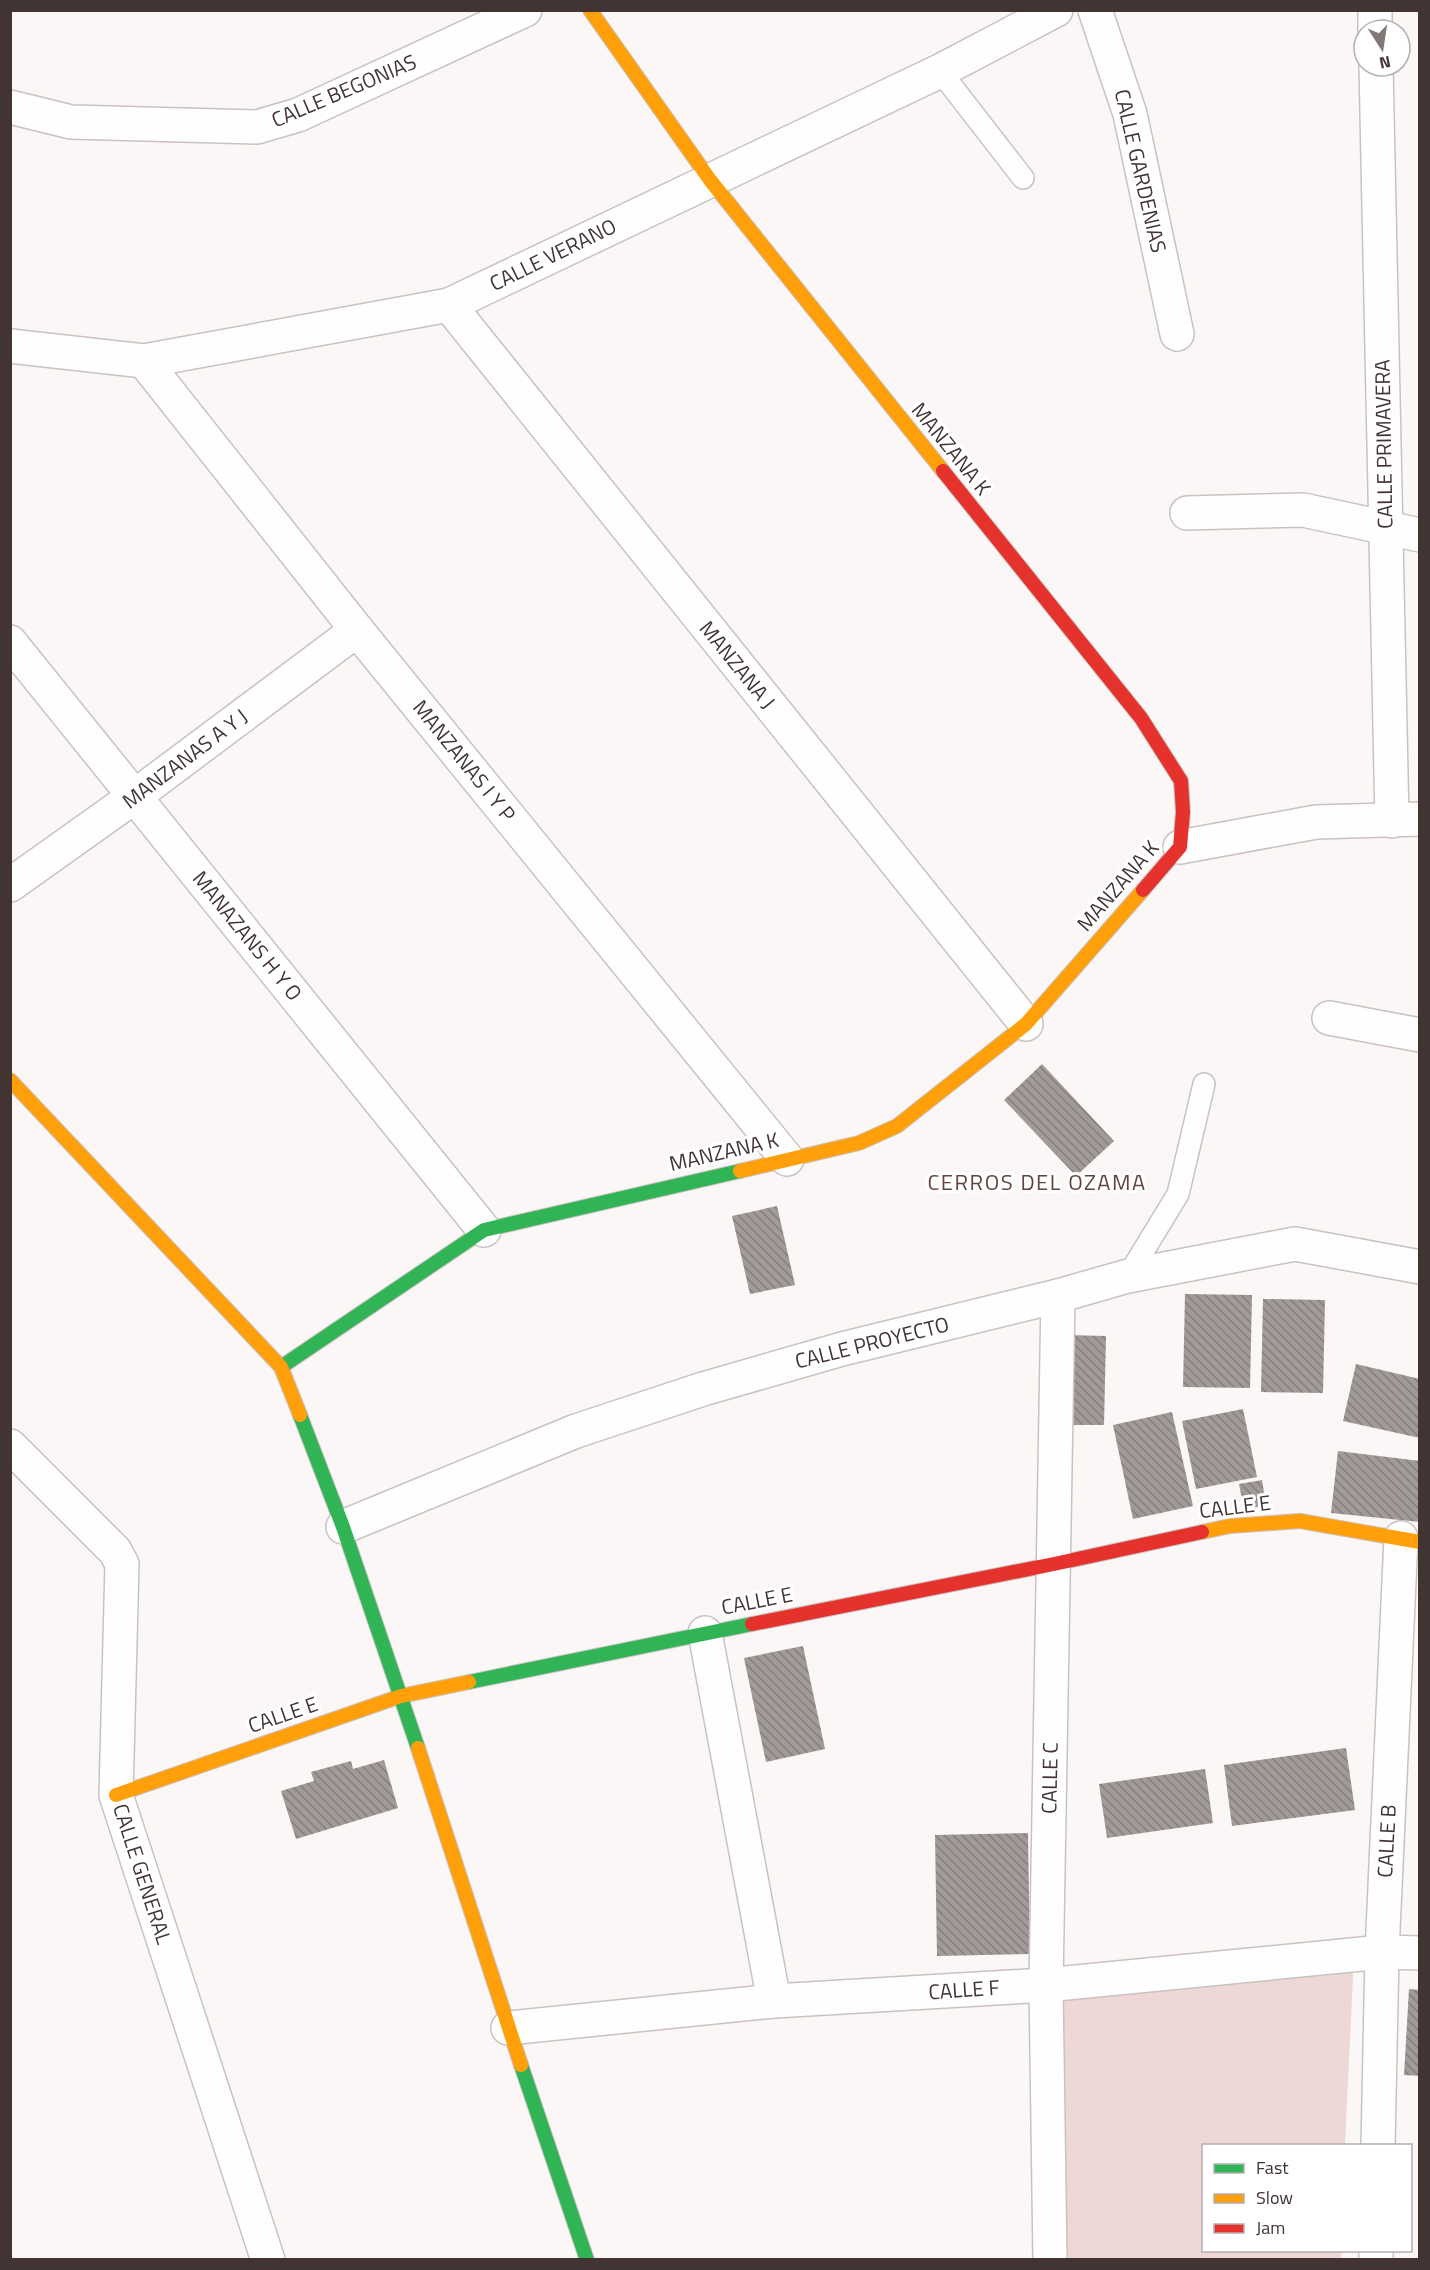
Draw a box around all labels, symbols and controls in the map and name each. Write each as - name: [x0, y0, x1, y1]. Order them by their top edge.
- north arrow: [1352, 18, 1412, 78]
- street label: CALLE BEGONIAS: [266, 45, 421, 135]
- text: N: [1377, 50, 1393, 76]
- street label: CALLE GARDENIAS: [1107, 86, 1175, 256]
- street label: CALLE VERANO: [484, 210, 621, 299]
- street label: CALLE PRIMAVERA: [1366, 358, 1400, 529]
- street label: MANZANA K: [904, 395, 999, 502]
- street label: MANZANA J: [692, 613, 783, 715]
- street label: MANZANAS I Y P: [406, 692, 524, 828]
- street label: MANZANAS A Y J: [115, 700, 254, 816]
- street label: MANZANA K: [1069, 833, 1166, 938]
- street label: MANAZANS H Y O: [185, 863, 310, 1007]
- street label: MANZANA K: [666, 1123, 782, 1179]
- district label: CERROS DEL OZAMA: [927, 1165, 1147, 1199]
- street label: CALLE PROYECTO: [791, 1307, 952, 1377]
- street label: CALLE E: [1197, 1486, 1273, 1526]
- street label: CALLE E: [718, 1577, 795, 1623]
- street label: CALLE E: [243, 1687, 322, 1741]
- street label: CALLE C: [1032, 1742, 1066, 1814]
- street label: CALLE GENERAL: [105, 1799, 181, 1948]
- street label: CALLE B: [1368, 1804, 1404, 1878]
- street label: CALLE F: [927, 1971, 1001, 2007]
- legend: [1202, 2144, 1412, 2252]
- text: Fast: [1256, 2154, 1289, 2181]
- text: Slow: [1256, 2184, 1293, 2211]
- text: Jam: [1256, 2214, 1285, 2241]

